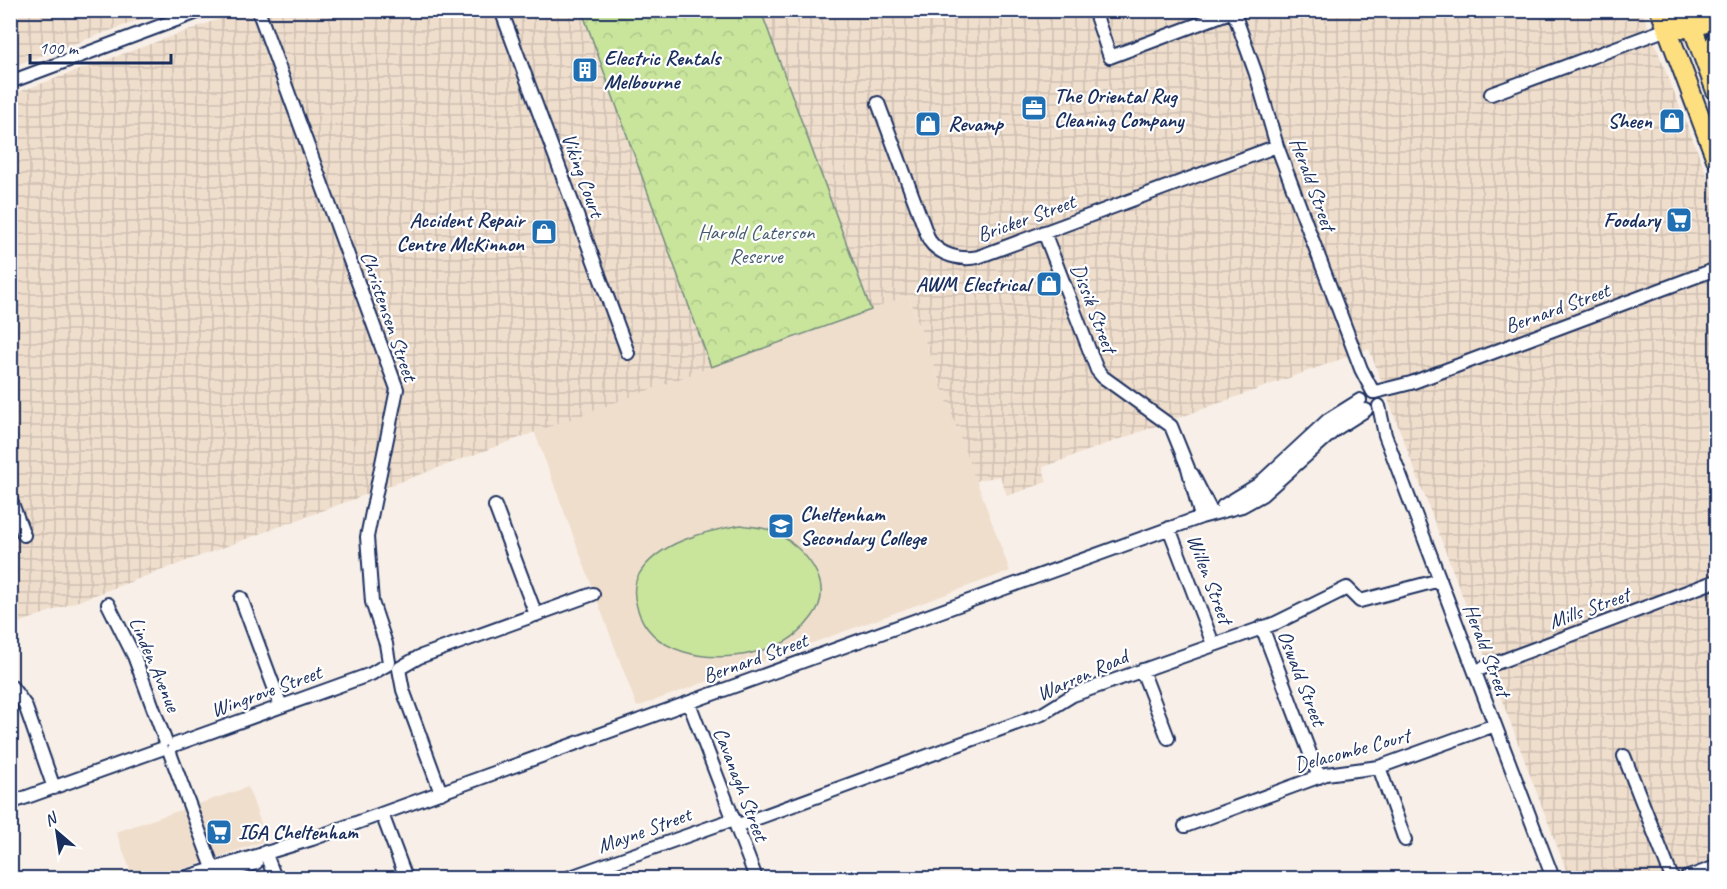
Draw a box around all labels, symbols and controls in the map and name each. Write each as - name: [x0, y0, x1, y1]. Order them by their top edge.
- scale bar: [30, 27, 171, 65]
- text: 100 m: [39, 37, 80, 59]
- place label: Electric Rentals Melbourne: [604, 45, 723, 95]
- building icon: Electric Rentals Melbourne: [570, 55, 600, 85]
- place label: The Oriental Rug Cleaning Company: [1054, 83, 1185, 134]
- office icon: The Oriental Rug Cleaning Company: [1019, 93, 1049, 123]
- shop icon: Sheen: [1657, 106, 1687, 136]
- place label: Sheen: [1608, 108, 1652, 134]
- shop icon: Revamp: [913, 109, 943, 139]
- place label: Revamp: [948, 111, 1005, 137]
- street label: Viking Court: [556, 129, 611, 222]
- street label: Herald Street: [1284, 134, 1343, 237]
- street label: Bricker Street: [973, 188, 1080, 248]
- supermarket icon: Foodary: [1664, 205, 1694, 235]
- place label: Accident Repair Centre McKinnon: [397, 207, 526, 257]
- place label: Foodary: [1603, 207, 1663, 233]
- shop icon: Accident Repair Centre McKinnon: [529, 217, 559, 247]
- park label: Harold Caterson Reserve: [698, 219, 815, 269]
- street label: Christensen Street: [355, 248, 424, 386]
- street label: Dissik Street: [1065, 260, 1124, 359]
- shop icon: AWM Electrical: [1034, 269, 1064, 299]
- place label: AWM Electrical: [916, 271, 1034, 297]
- street label: Bernard Street: [1501, 276, 1615, 339]
- place label: Cheltenham Secondary College: [800, 501, 928, 552]
- school or university icon: Cheltenham Secondary College: [766, 511, 796, 541]
- street label: Willen Street: [1181, 531, 1240, 630]
- street label: Mills Street: [1545, 580, 1636, 635]
- street label: Herald Street: [1457, 600, 1518, 703]
- street label: Linden Avenue: [123, 613, 187, 716]
- street label: Bernard Street: [699, 626, 813, 689]
- street label: Oswald Street: [1272, 627, 1333, 731]
- street label: Warren Road: [1033, 642, 1135, 707]
- street label: Wingrove Street: [207, 658, 327, 723]
- street label: Delacombe Court: [1291, 721, 1416, 778]
- street label: Cavanagh Street: [707, 723, 775, 846]
- street label: Mayne Street: [594, 800, 696, 859]
- north arrow: [27, 802, 87, 862]
- text: N: [41, 807, 62, 831]
- supermarket icon: IGA Cheltenham: [204, 817, 234, 847]
- place label: IGA Cheltenham: [238, 819, 359, 845]

